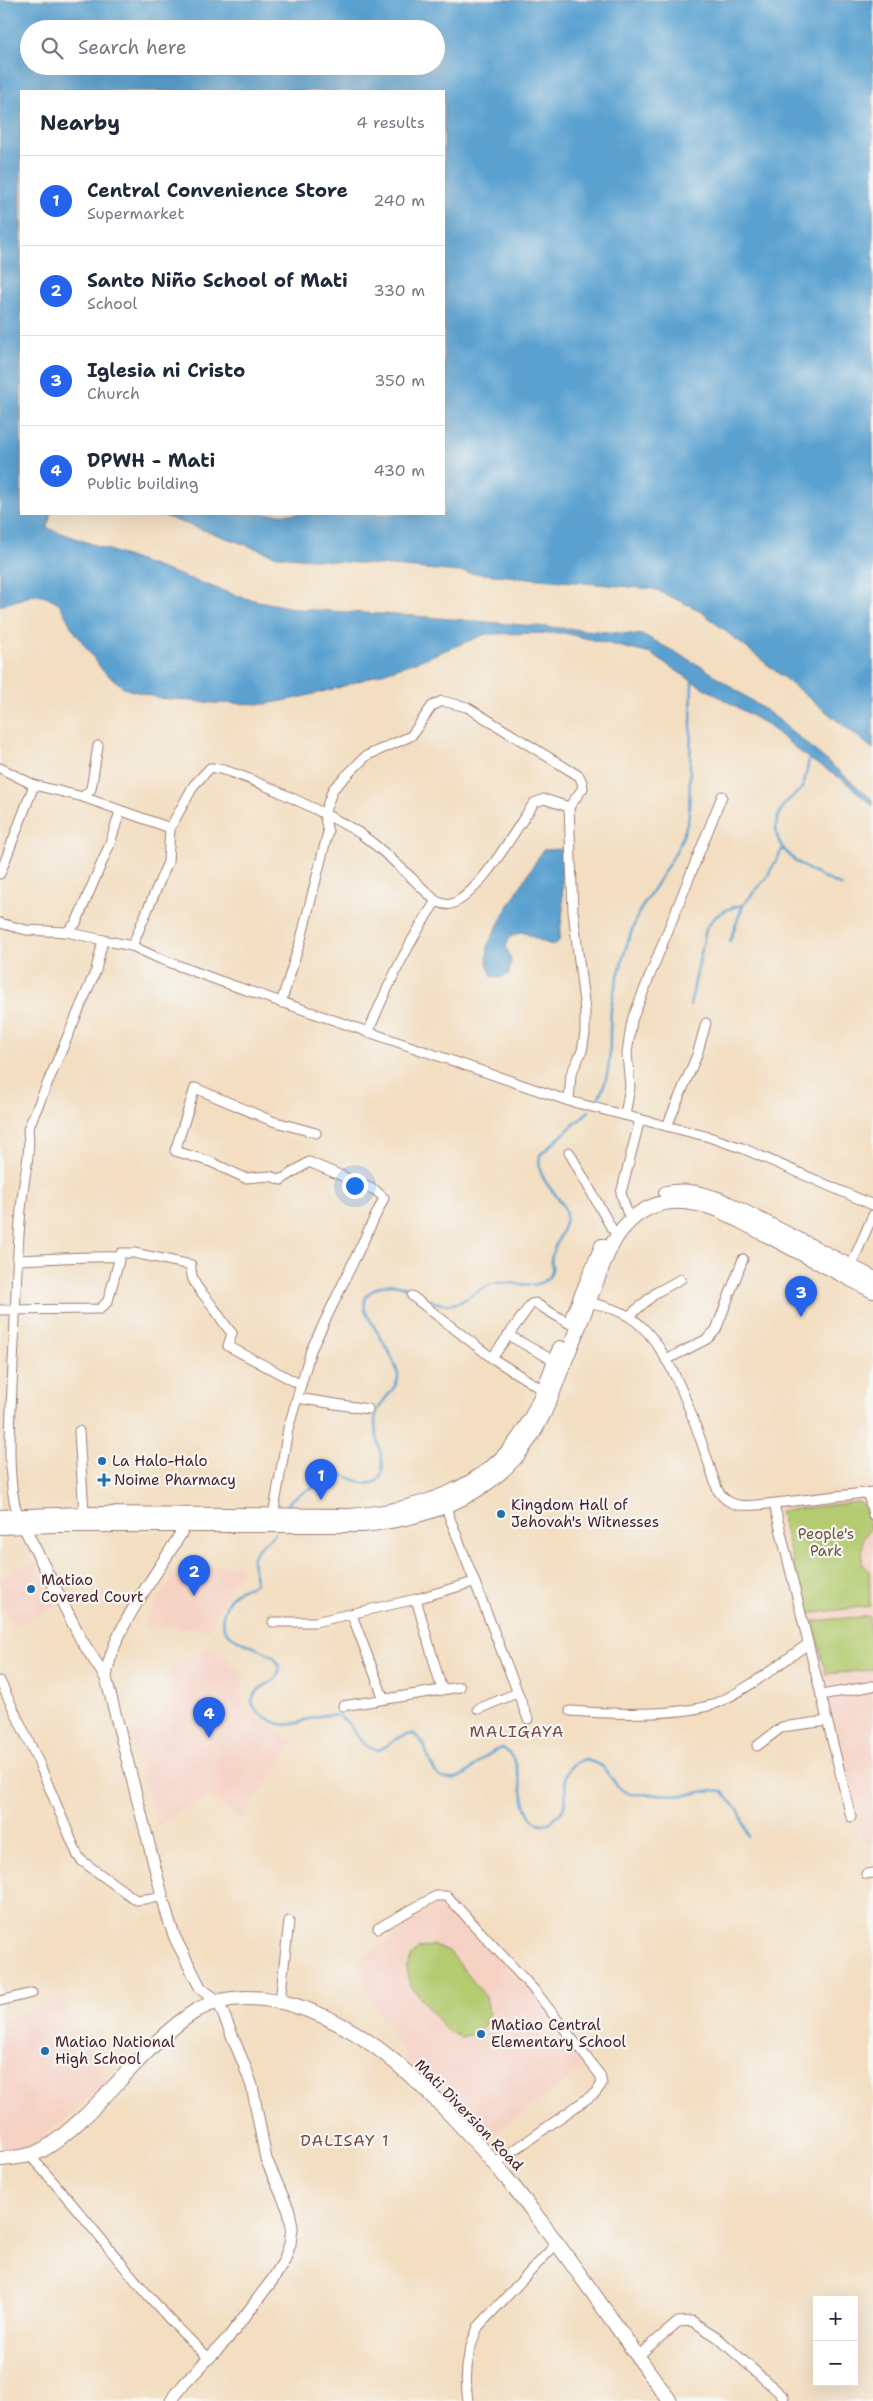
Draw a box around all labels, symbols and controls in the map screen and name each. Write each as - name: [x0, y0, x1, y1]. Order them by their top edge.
- search box: [20, 20, 445, 75]
- icon: search: [38, 34, 66, 62]
- text: Search here: [78, 35, 187, 60]
- text: Nearby: [40, 109, 120, 137]
- text: 4 results: [356, 112, 425, 133]
- text: Central Convenience Store: [87, 178, 348, 203]
- text: 1: [52, 190, 60, 211]
- text: 240 m: [373, 190, 425, 211]
- text: Supermarket: [87, 203, 184, 224]
- text: Santo Niño School of Mati: [87, 268, 348, 293]
- text: 2: [50, 280, 62, 301]
- text: 330 m: [373, 280, 425, 301]
- text: School: [87, 293, 137, 314]
- text: Iglesia ni Cristo: [87, 358, 245, 383]
- text: 3: [50, 370, 62, 391]
- text: 350 m: [374, 370, 425, 391]
- text: Church: [87, 383, 140, 404]
- text: DPWH - Mati: [87, 448, 215, 473]
- text: 4: [50, 460, 62, 481]
- text: 430 m: [374, 460, 425, 481]
- text: Public building: [87, 473, 199, 494]
- your location: [342, 1173, 368, 1199]
- pin: 3: [785, 1276, 817, 1317]
- place label: La Halo-Halo: [112, 1451, 208, 1471]
- marker: La Halo-Halo: [96, 1455, 108, 1467]
- pin: 1: [305, 1459, 337, 1500]
- place label: Noime Pharmacy: [114, 1470, 236, 1490]
- marker: Noime Pharmacy: [98, 1474, 110, 1486]
- place label: Kingdom Hall of Jehovah's Witnesses: [511, 1495, 659, 1532]
- marker: Kingdom Hall of Jehovah's Witnesses: [495, 1508, 507, 1520]
- park label: People's Park: [798, 1524, 854, 1561]
- pin: 2: [178, 1555, 210, 1596]
- place label: Matiao Covered Court: [41, 1570, 144, 1607]
- marker: Matiao Covered Court: [25, 1583, 37, 1595]
- pin: 4: [193, 1697, 225, 1738]
- district label: MALIGAYA: [470, 1721, 564, 1742]
- place label: Matiao Central Elementary School: [491, 2015, 627, 2052]
- marker: Matiao Central Elementary School: [475, 2028, 487, 2040]
- place label: Matiao National High School: [55, 2032, 175, 2069]
- marker: Matiao National High School: [39, 2045, 51, 2057]
- street label: Mati Diversion Road: [410, 2055, 528, 2175]
- district label: DALISAY 1: [300, 2130, 390, 2151]
- map controls: [813, 2296, 858, 2386]
- button: +: [813, 2296, 858, 2341]
- button: −: [813, 2341, 858, 2386]

